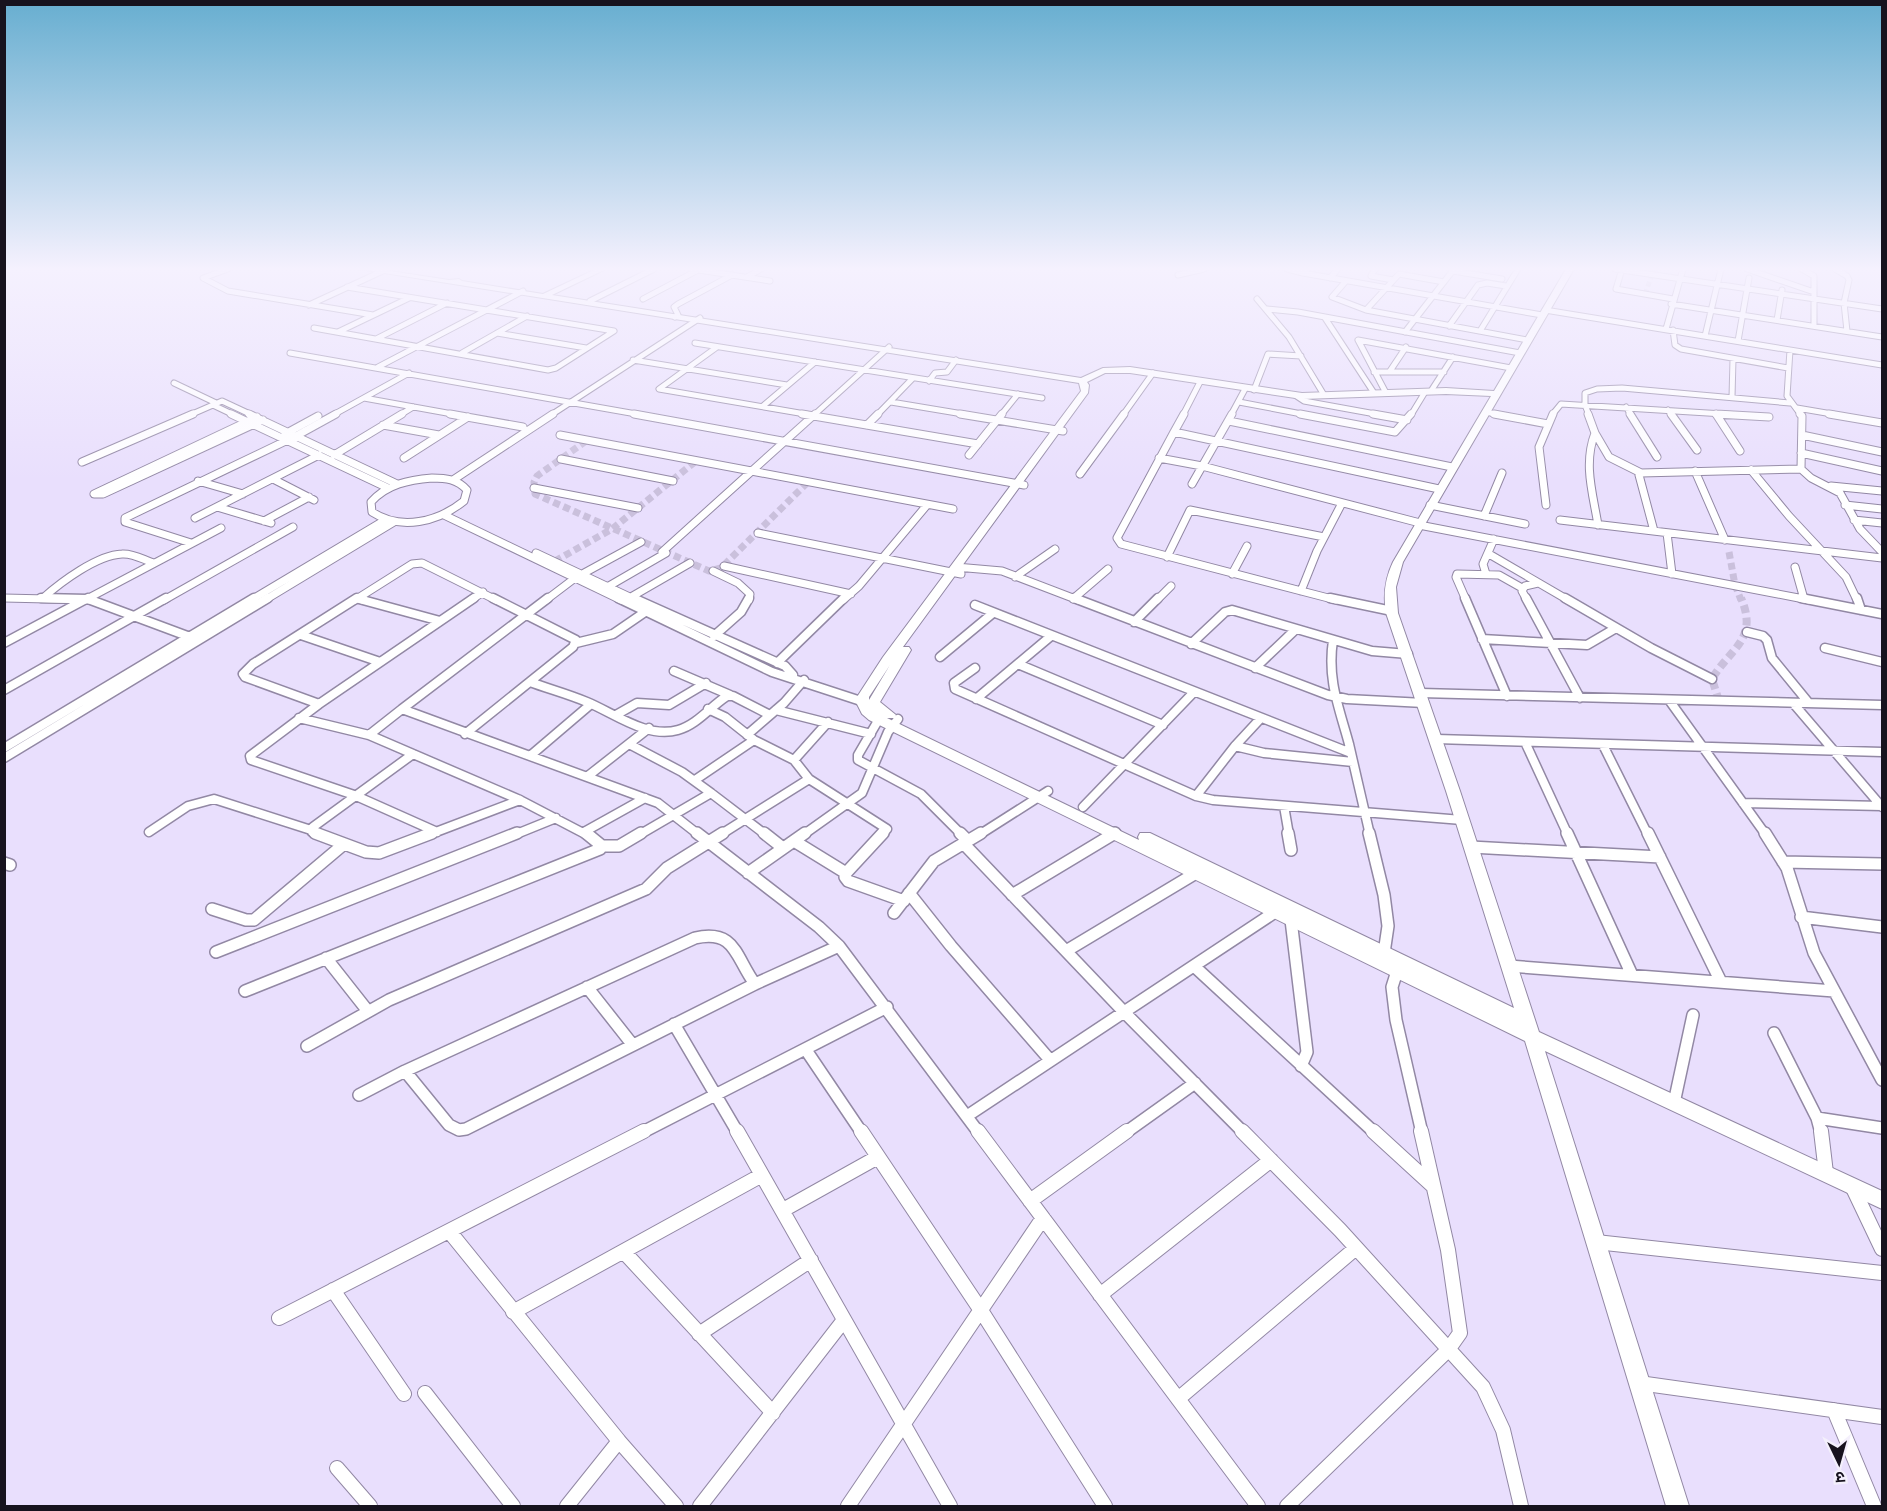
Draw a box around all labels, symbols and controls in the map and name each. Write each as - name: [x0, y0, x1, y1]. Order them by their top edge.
- north arrow: [1809, 1433, 1869, 1493]
- text: उ: [1834, 1468, 1846, 1487]

